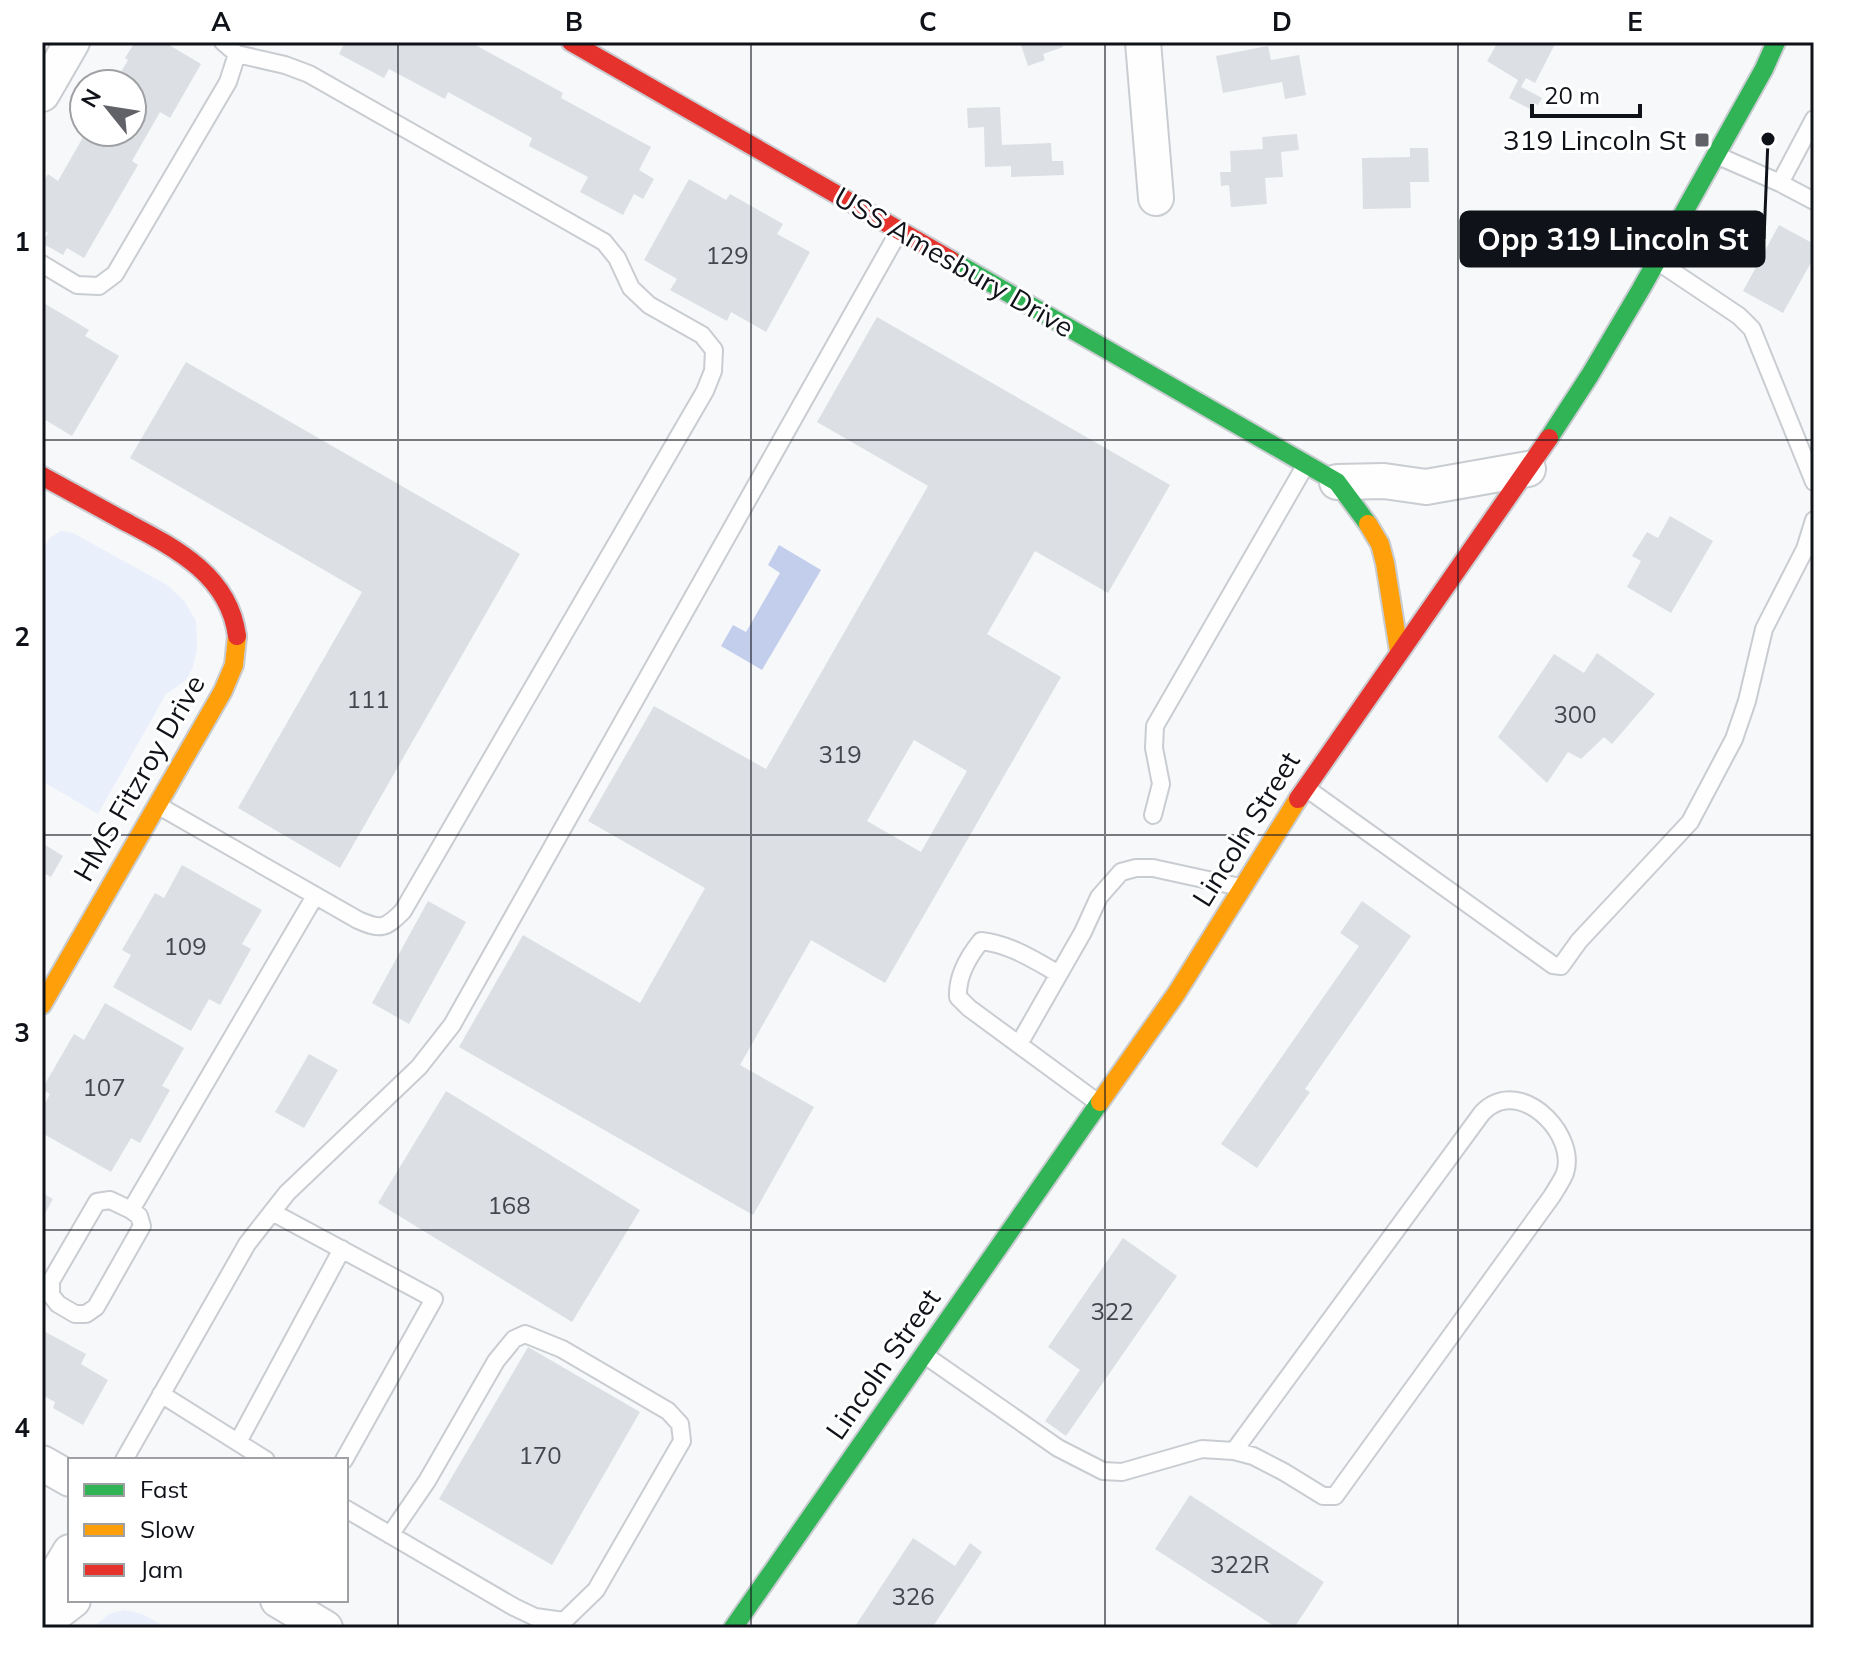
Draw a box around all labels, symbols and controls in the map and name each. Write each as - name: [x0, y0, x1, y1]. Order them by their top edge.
- text: A: [211, 5, 231, 38]
- text: B: [565, 5, 583, 38]
- text: C: [919, 5, 937, 38]
- text: D: [1272, 5, 1292, 38]
- text: E: [1627, 5, 1643, 38]
- north arrow: [68, 68, 148, 148]
- scale bar: [1532, 68, 1640, 118]
- text: 20 m: [1544, 80, 1600, 110]
- text: N: [74, 84, 107, 112]
- place label: 319 Lincoln St: [1503, 122, 1686, 157]
- marker: 319 Lincoln St: [1693, 131, 1711, 149]
- street label: USS Amesbury Drive: [828, 179, 1080, 344]
- callout: Opp 319 Lincoln St: [1461, 212, 1764, 266]
- text: Opp 319 Lincoln St: [1477, 220, 1749, 258]
- text: 1: [14, 225, 30, 258]
- house number: 129: [705, 240, 749, 270]
- text: 2: [14, 620, 30, 653]
- street label: HMS Fitzroy Drive: [65, 668, 212, 887]
- house number: 111: [346, 684, 390, 714]
- house number: 300: [1553, 699, 1597, 729]
- house number: 319: [818, 739, 862, 769]
- street label: Lincoln Street: [1184, 745, 1307, 913]
- house number: 109: [163, 931, 207, 961]
- text: 3: [14, 1016, 30, 1049]
- house number: 107: [82, 1072, 126, 1102]
- house number: 168: [487, 1190, 531, 1220]
- street label: Lincoln Street: [818, 1282, 947, 1446]
- house number: 322: [1090, 1296, 1134, 1326]
- text: 4: [14, 1411, 30, 1444]
- house number: 170: [518, 1440, 562, 1470]
- legend: [68, 1458, 348, 1602]
- text: Fast: [140, 1474, 188, 1504]
- text: Slow: [140, 1514, 195, 1544]
- house number: 322R: [1210, 1549, 1270, 1579]
- text: Jam: [140, 1554, 183, 1584]
- house number: 326: [891, 1581, 935, 1611]

